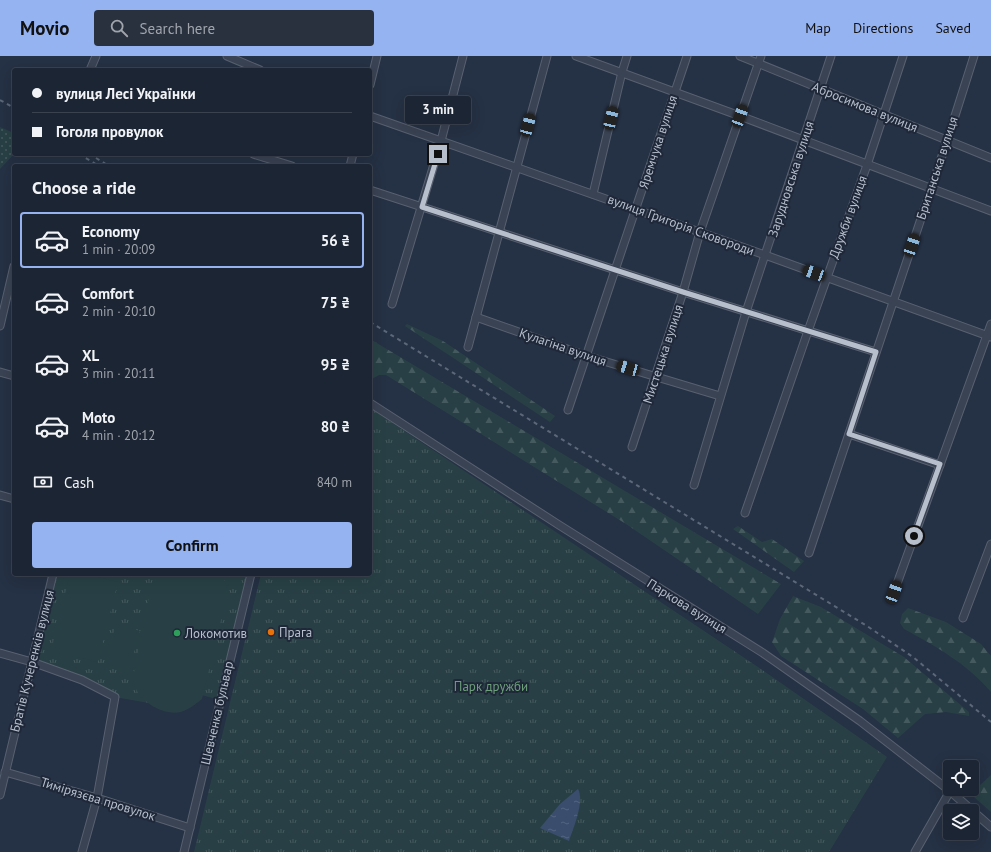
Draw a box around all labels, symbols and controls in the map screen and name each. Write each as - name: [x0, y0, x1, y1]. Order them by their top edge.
- search box: [94, 10, 374, 46]
- text: Movio: [20, 16, 70, 40]
- icon: search: [108, 17, 130, 39]
- text: Search here: [140, 19, 215, 38]
- text: Map: [805, 19, 831, 37]
- text: Directions: [853, 19, 913, 37]
- text: Saved: [935, 19, 971, 37]
- street label: Абросимова вулиця: [810, 78, 920, 136]
- text: вулиця Лесі Українки: [56, 84, 196, 103]
- street label: Яремчука вулиця: [635, 93, 681, 191]
- callout: 3 min: [405, 96, 471, 124]
- text: 3 min: [422, 101, 454, 118]
- car: [730, 103, 750, 129]
- car: [602, 105, 620, 131]
- car: [519, 112, 537, 138]
- street label: Британська вулиця: [912, 114, 962, 222]
- street label: Зарудновська вулиця: [764, 119, 818, 239]
- text: Гоголя провулок: [56, 122, 163, 141]
- route end: [429, 145, 447, 163]
- street label: Дружби вулиця: [825, 173, 871, 261]
- text: Choose a ride: [32, 176, 136, 199]
- street label: вулиця Григорія Сковороди: [605, 191, 757, 259]
- icon: car: [34, 222, 70, 258]
- text: Economy: [82, 222, 140, 241]
- text: 56 ₴: [321, 231, 350, 250]
- car: [902, 232, 922, 258]
- text: 1 min · 20:09: [82, 241, 155, 258]
- car: [801, 263, 827, 283]
- icon: car: [34, 284, 70, 320]
- text: Comfort: [82, 284, 134, 303]
- text: 75 ₴: [321, 293, 350, 312]
- street label: Мистецька вулиця: [639, 302, 687, 406]
- text: 2 min · 20:10: [82, 303, 155, 320]
- street label: Кулагіна вулиця: [517, 324, 609, 370]
- icon: car: [34, 346, 70, 382]
- text: XL: [82, 346, 99, 365]
- text: 95 ₴: [321, 355, 350, 374]
- car: [615, 359, 641, 377]
- text: 3 min · 20:11: [82, 365, 155, 382]
- icon: car: [34, 408, 70, 444]
- text: Moto: [82, 408, 115, 427]
- text: 80 ₴: [321, 417, 350, 436]
- text: 4 min · 20:12: [82, 427, 155, 444]
- icon: cash: [32, 471, 54, 493]
- text: Cash: [64, 473, 94, 492]
- text: 840 m: [317, 474, 352, 491]
- button: Confirm: [32, 522, 352, 568]
- route start: [905, 527, 923, 545]
- street label: Паркова вулиця: [644, 575, 730, 637]
- car: [884, 579, 904, 605]
- street label: Братів Кучеренків вулиця: [6, 588, 58, 734]
- place label: Прага: [279, 624, 312, 641]
- place label: Локомотив: [184, 625, 247, 642]
- marker: Прага: [266, 627, 276, 637]
- marker: Локомотив: [172, 628, 182, 638]
- street label: Шевченка бульвар: [197, 660, 237, 766]
- park label: Парк дружби: [454, 678, 528, 695]
- map controls: [943, 760, 979, 840]
- button: locate: [943, 760, 979, 796]
- street label: Тимірязєва провулок: [38, 773, 158, 825]
- button: layers: [943, 804, 979, 840]

